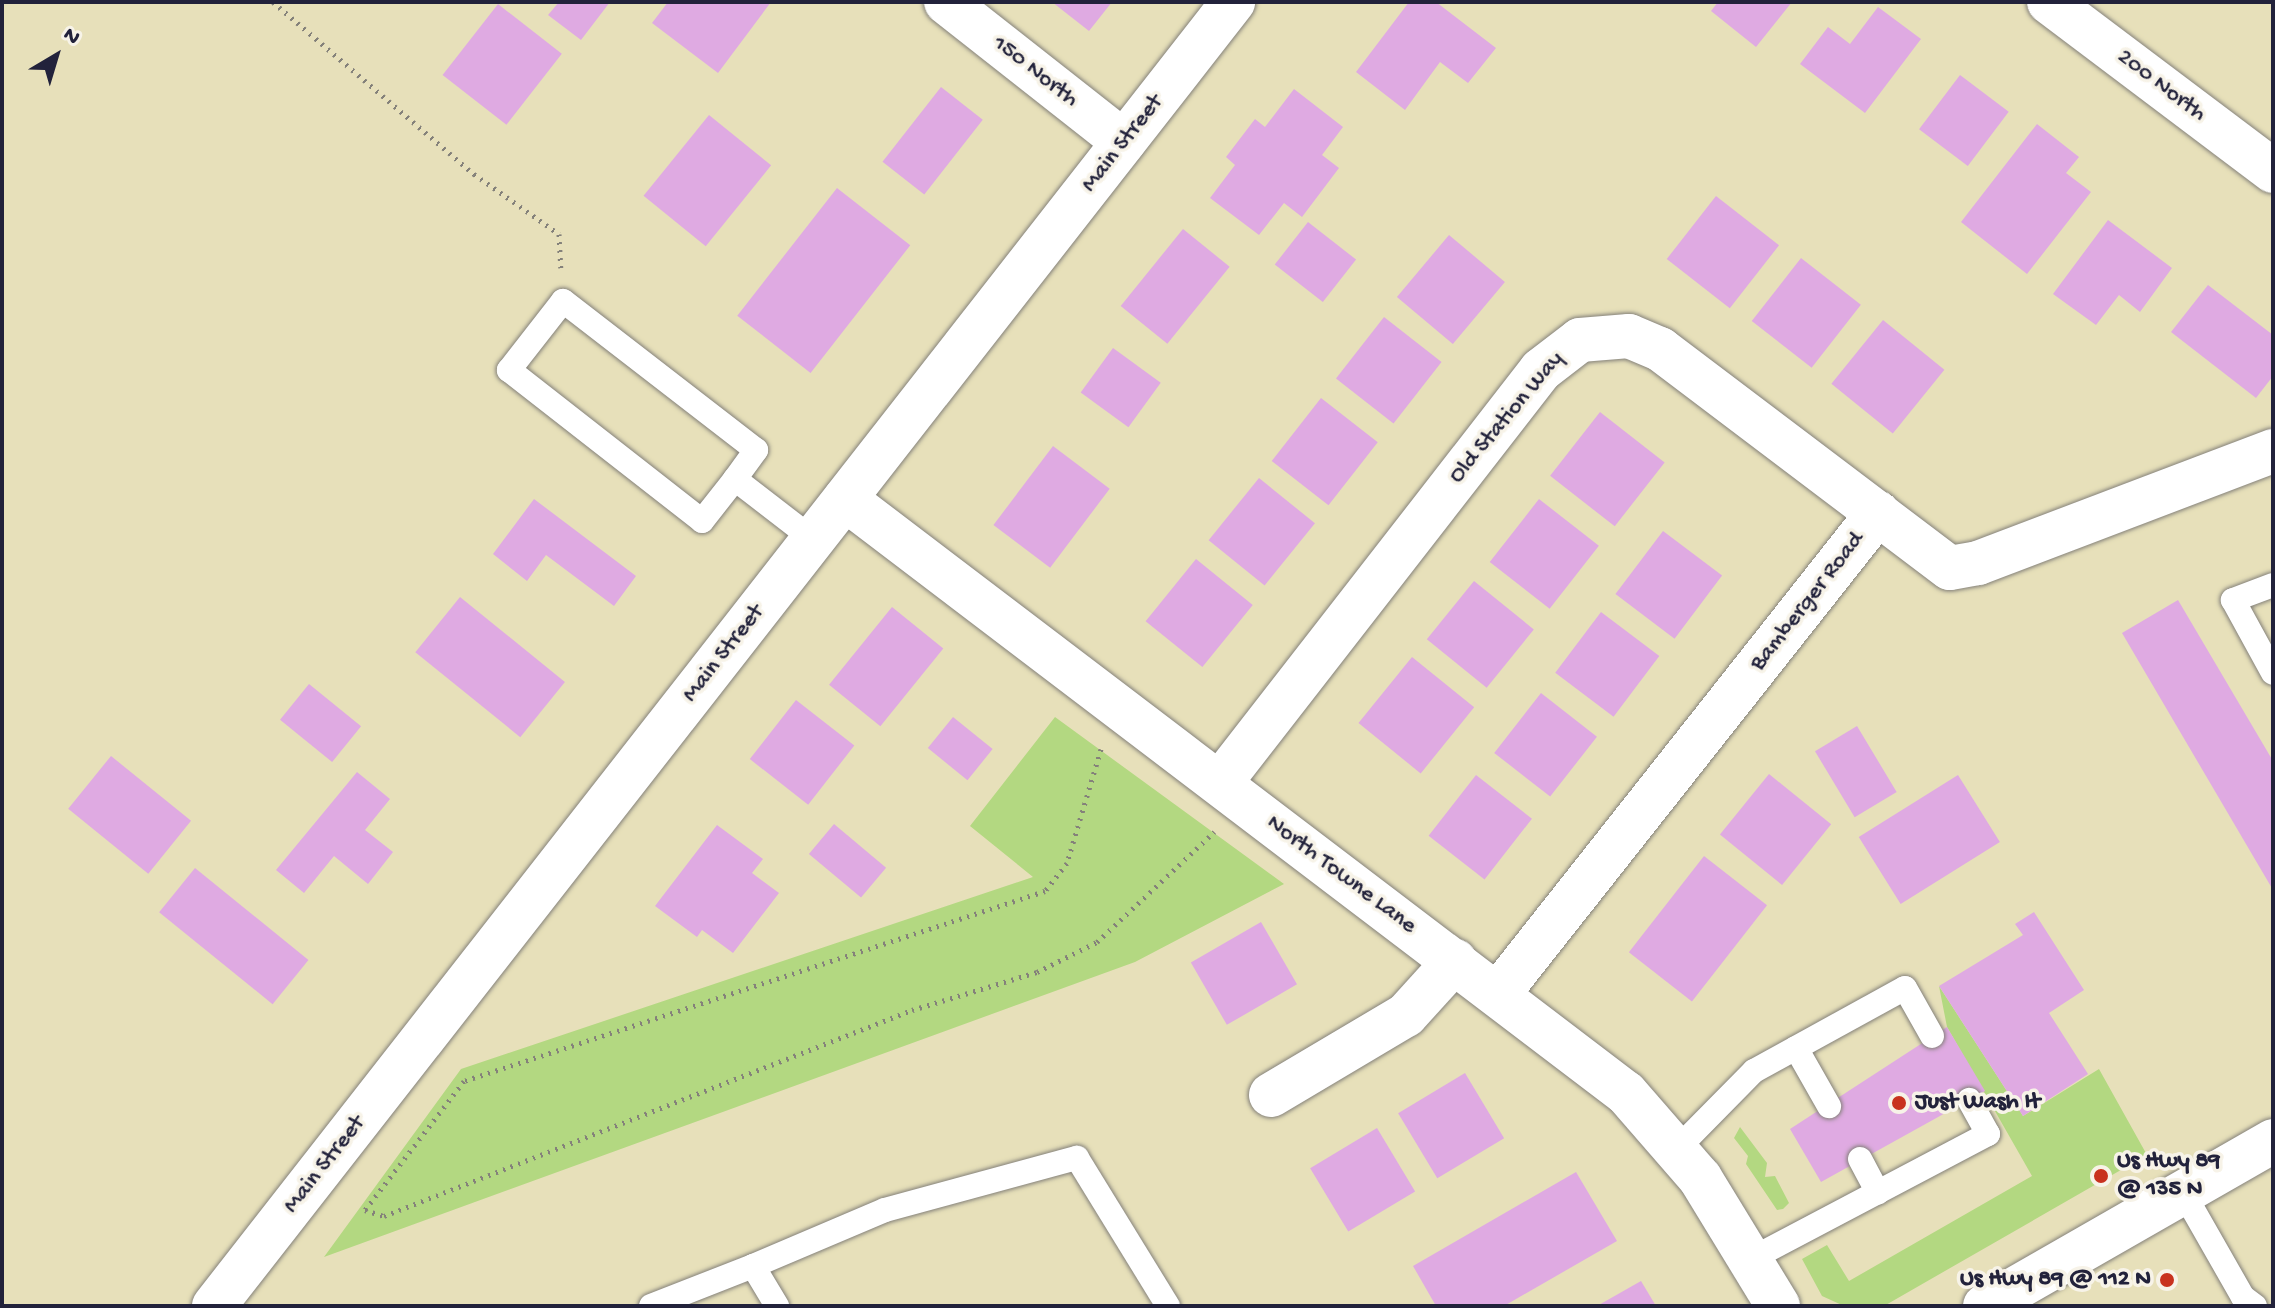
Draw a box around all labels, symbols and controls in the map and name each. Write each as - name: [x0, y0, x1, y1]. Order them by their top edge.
- north arrow: [16, 16, 96, 96]
- text: N: [57, 22, 84, 52]
- street label: 150 North: [986, 30, 1084, 114]
- street label: 200 North: [2111, 43, 2211, 129]
- street label: Main Street: [1076, 89, 1170, 199]
- street label: Old Station Way: [1443, 346, 1571, 490]
- street label: Bamberger Road: [1745, 527, 1871, 677]
- street label: Main Street: [677, 599, 771, 709]
- street label: North Towne Lane: [1260, 809, 1422, 941]
- place label: Just Wash It: [1915, 1089, 2040, 1117]
- marker: Just Wash It: [1890, 1094, 1908, 1112]
- street label: Main Street: [278, 1110, 372, 1220]
- place label: Us Hwy 89 @ 135 N: [2117, 1148, 2220, 1204]
- marker: Us Hwy 89 @ 135 N: [2092, 1167, 2110, 1185]
- place label: Us Hwy 89 @ 112 N: [1960, 1266, 2151, 1294]
- marker: Us Hwy 89 @ 112 N: [2158, 1271, 2176, 1289]

